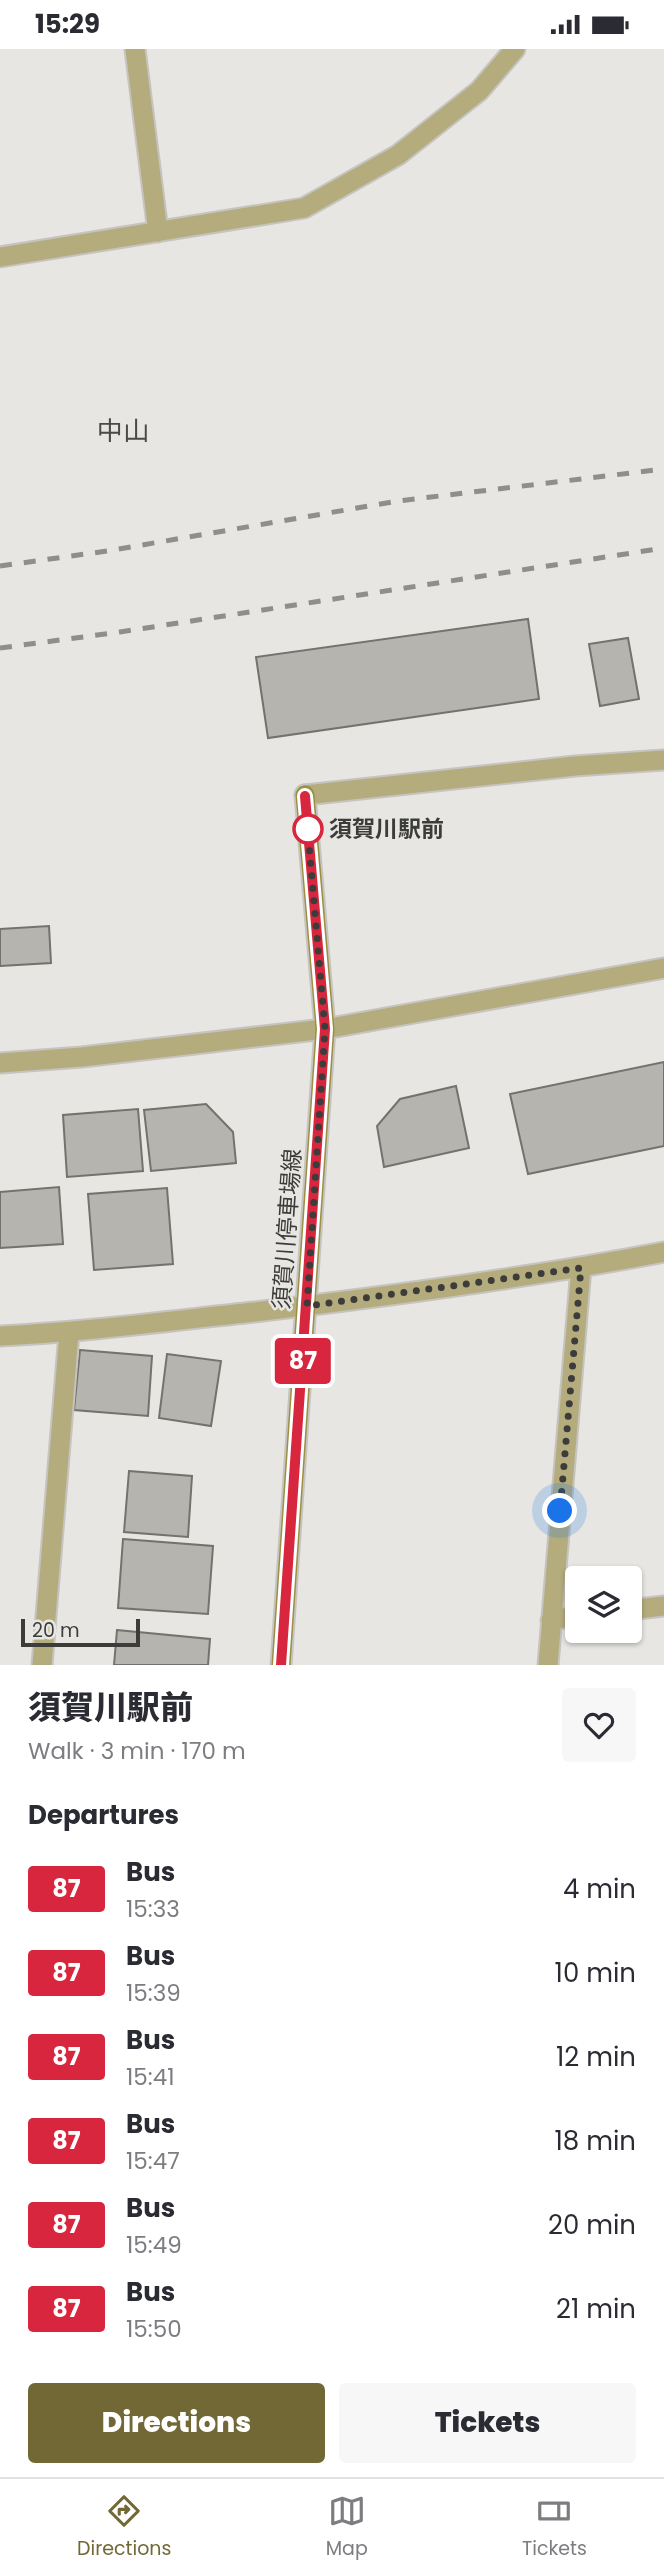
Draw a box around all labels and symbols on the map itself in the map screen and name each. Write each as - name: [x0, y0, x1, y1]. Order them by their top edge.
- district label: 中山: [97, 413, 149, 449]
- place label: 須賀川駅前: [329, 813, 444, 845]
- marker: 須賀川駅前: [293, 814, 323, 844]
- street label: 須賀川停車場線: [265, 1148, 309, 1310]
- line badge: 87: [272, 1338, 334, 1384]
- your location: [542, 1493, 577, 1528]
- scale bar: [21, 1616, 140, 1648]

